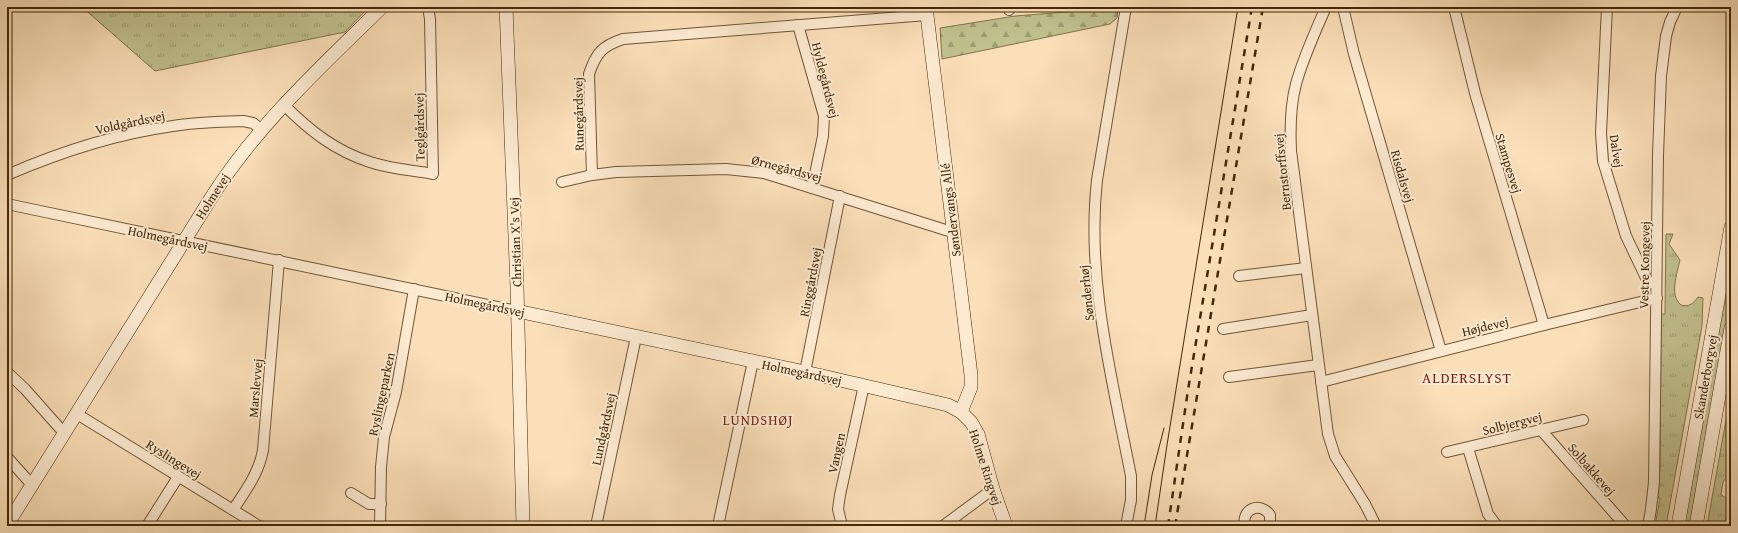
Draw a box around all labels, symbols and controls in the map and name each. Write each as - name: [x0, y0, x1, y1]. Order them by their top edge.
- street label: Hyldegårdsvej: [807, 40, 844, 120]
- street label: Runegårdsvej: [568, 77, 589, 151]
- street label: Teglgårdsvej: [409, 92, 430, 162]
- street label: Voldgårdsvej: [94, 106, 167, 139]
- street label: Stampesvej: [1490, 131, 1527, 195]
- street label: Bernstorffsvej: [1269, 133, 1296, 211]
- street label: Dalvej: [1605, 133, 1628, 169]
- street label: Risdalsvej: [1386, 148, 1419, 205]
- street label: Ørnegårdsvej: [749, 150, 824, 187]
- street label: Søndervangs Allé: [935, 162, 966, 258]
- street label: Holmevej: [190, 170, 234, 223]
- street label: Christian X's Vej: [504, 197, 527, 287]
- street label: Holmegårdsvej: [126, 221, 210, 256]
- street label: Vestre Kongevej: [1634, 221, 1655, 309]
- street label: Ringgårdsvej: [794, 246, 827, 319]
- street label: Sønderhøj: [1074, 264, 1099, 322]
- street label: Holmegårdsvej: [443, 287, 527, 322]
- street label: Højdevej: [1460, 312, 1510, 341]
- street label: Skanderborgvej: [1689, 333, 1722, 421]
- street label: Ryslingeparken: [363, 350, 400, 437]
- street label: Holmegårdsvej: [760, 355, 844, 390]
- street label: Marslevvej: [243, 358, 268, 418]
- district label: ALDERSLYST: [1422, 367, 1512, 388]
- street label: Lundgårdsvej: [587, 391, 620, 467]
- street label: Solbjergvej: [1480, 407, 1544, 440]
- district label: LUNDSHØJ: [723, 410, 793, 430]
- street label: Holme Ringvej: [964, 427, 1007, 508]
- street label: Vangen: [823, 430, 850, 475]
- street label: Ryslingevej: [142, 435, 205, 484]
- street label: Solbakkevej: [1563, 439, 1620, 500]

